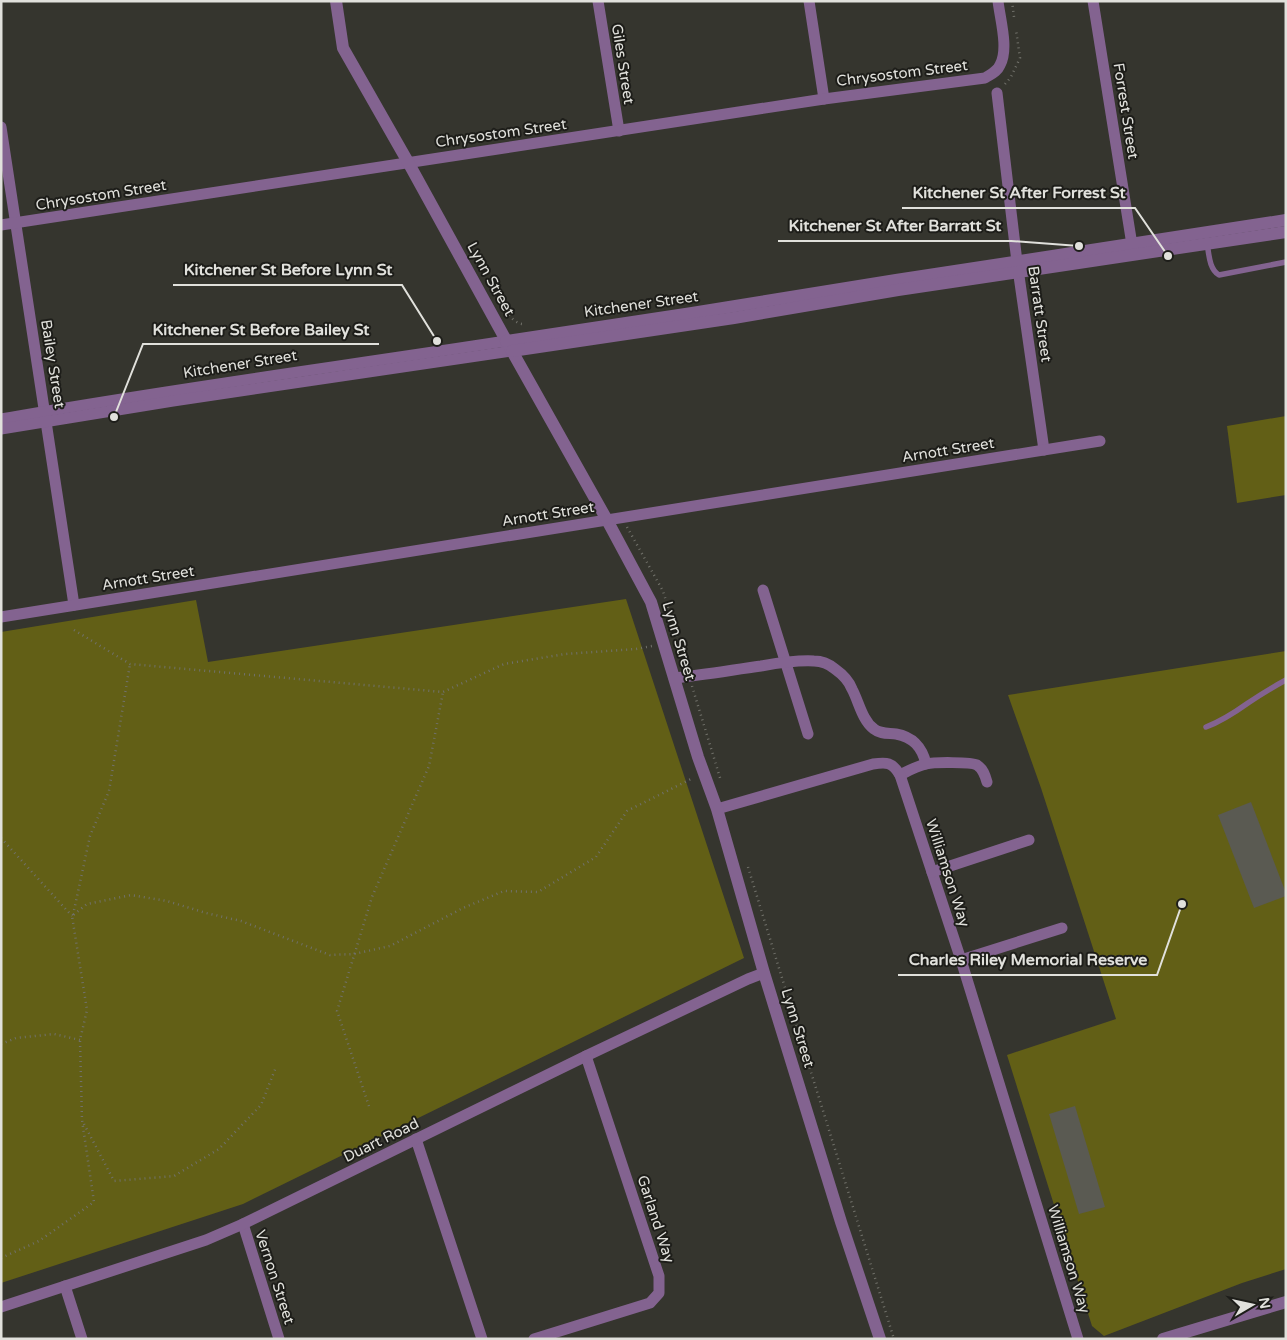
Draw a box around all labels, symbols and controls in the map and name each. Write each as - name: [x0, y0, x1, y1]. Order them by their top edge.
- street label: Giles Street: [608, 22, 638, 106]
- street label: Chrysostom Street: [835, 56, 969, 90]
- street label: Forrest Street: [1110, 62, 1143, 161]
- street label: Chrysostom Street: [434, 115, 568, 151]
- street label: Chrysostom Street: [34, 176, 168, 214]
- callout: Kitchener St After Forrest St: [902, 177, 1135, 208]
- text: Kitchener St After Forrest St: [912, 183, 1126, 203]
- callout: Kitchener St After Barratt St: [778, 210, 1011, 241]
- text: Kitchener St After Barratt St: [789, 216, 1002, 236]
- street label: Lynn Street: [463, 239, 519, 319]
- callout: Kitchener St Before Lynn St: [173, 254, 402, 285]
- text: Kitchener St Before Lynn St: [184, 260, 393, 280]
- street label: Barratt Street: [1024, 265, 1056, 363]
- street label: Kitchener Street: [583, 287, 700, 321]
- callout: Kitchener St Before Bailey St: [143, 313, 379, 344]
- street label: Bailey Street: [37, 318, 69, 410]
- text: Kitchener St Before Bailey St: [153, 320, 370, 340]
- street label: Kitchener Street: [182, 346, 299, 382]
- street label: Arnott Street: [901, 434, 996, 466]
- street label: Arnott Street: [501, 498, 596, 530]
- street label: Arnott Street: [101, 562, 196, 594]
- street label: Lynn Street: [658, 599, 700, 683]
- street label: Williamson Way: [922, 817, 974, 929]
- callout: Charles Riley Memorial Reserve: [898, 944, 1157, 975]
- text: Charles Riley Memorial Reserve: [909, 950, 1147, 970]
- street label: Lynn Street: [777, 986, 819, 1070]
- street label: Duart Road: [340, 1114, 422, 1166]
- street label: Garland Way: [633, 1173, 679, 1265]
- street label: Williamson Way: [1044, 1203, 1094, 1315]
- street label: Vernon Street: [251, 1228, 299, 1327]
- north arrow: [1227, 1280, 1277, 1330]
- text: N: [1255, 1296, 1274, 1310]

